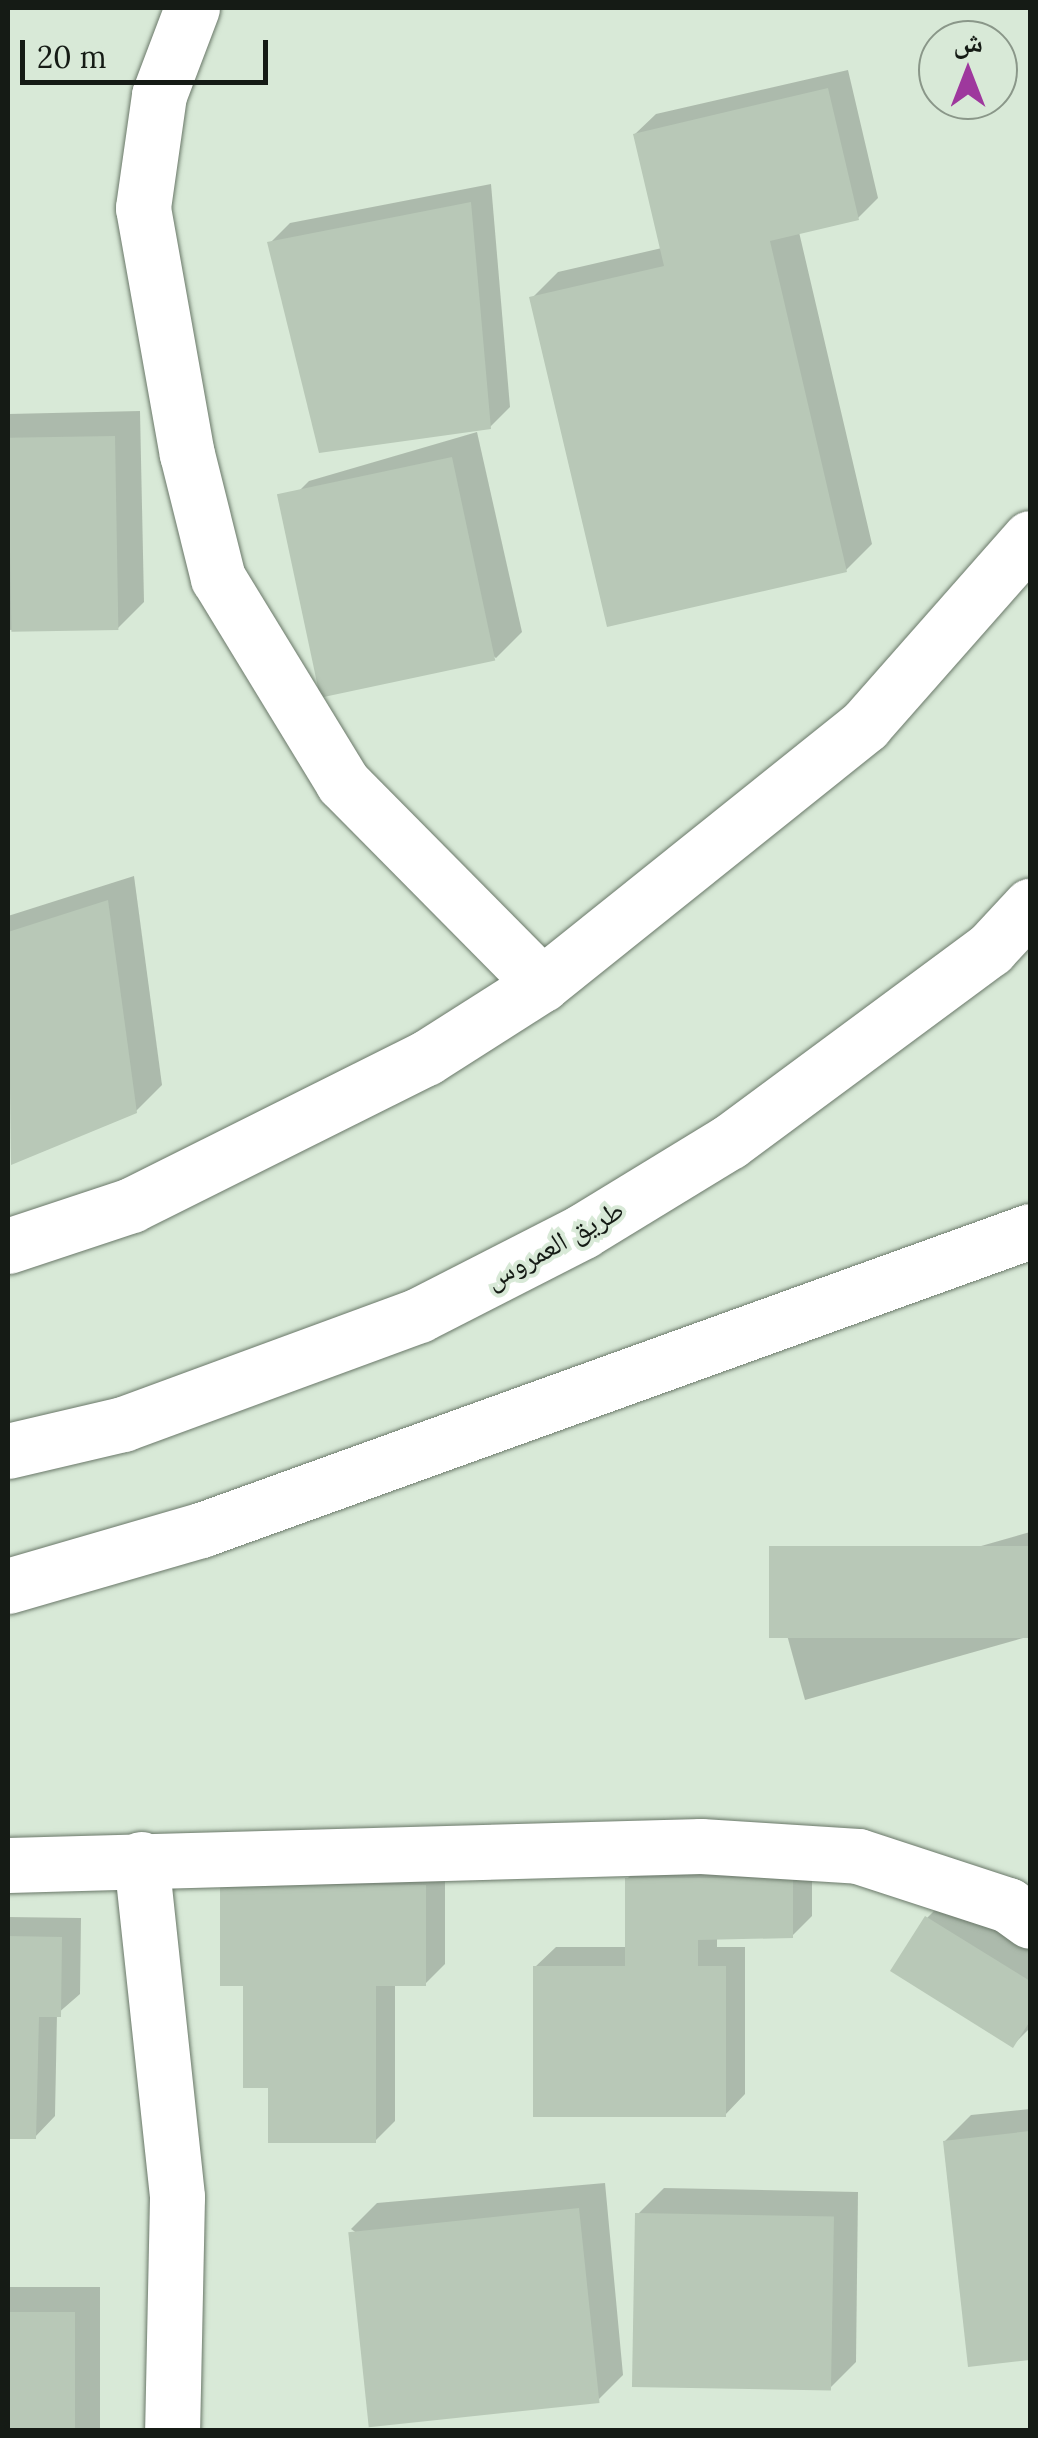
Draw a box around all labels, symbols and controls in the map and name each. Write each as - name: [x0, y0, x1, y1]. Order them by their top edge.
- scale bar: [25, 20, 272, 82]
- north arrow: [918, 20, 1018, 120]
- text: ش: [953, 24, 983, 60]
- text: 20 m: [37, 38, 106, 76]
- street label: طريق العمروس: [479, 1192, 629, 1296]

